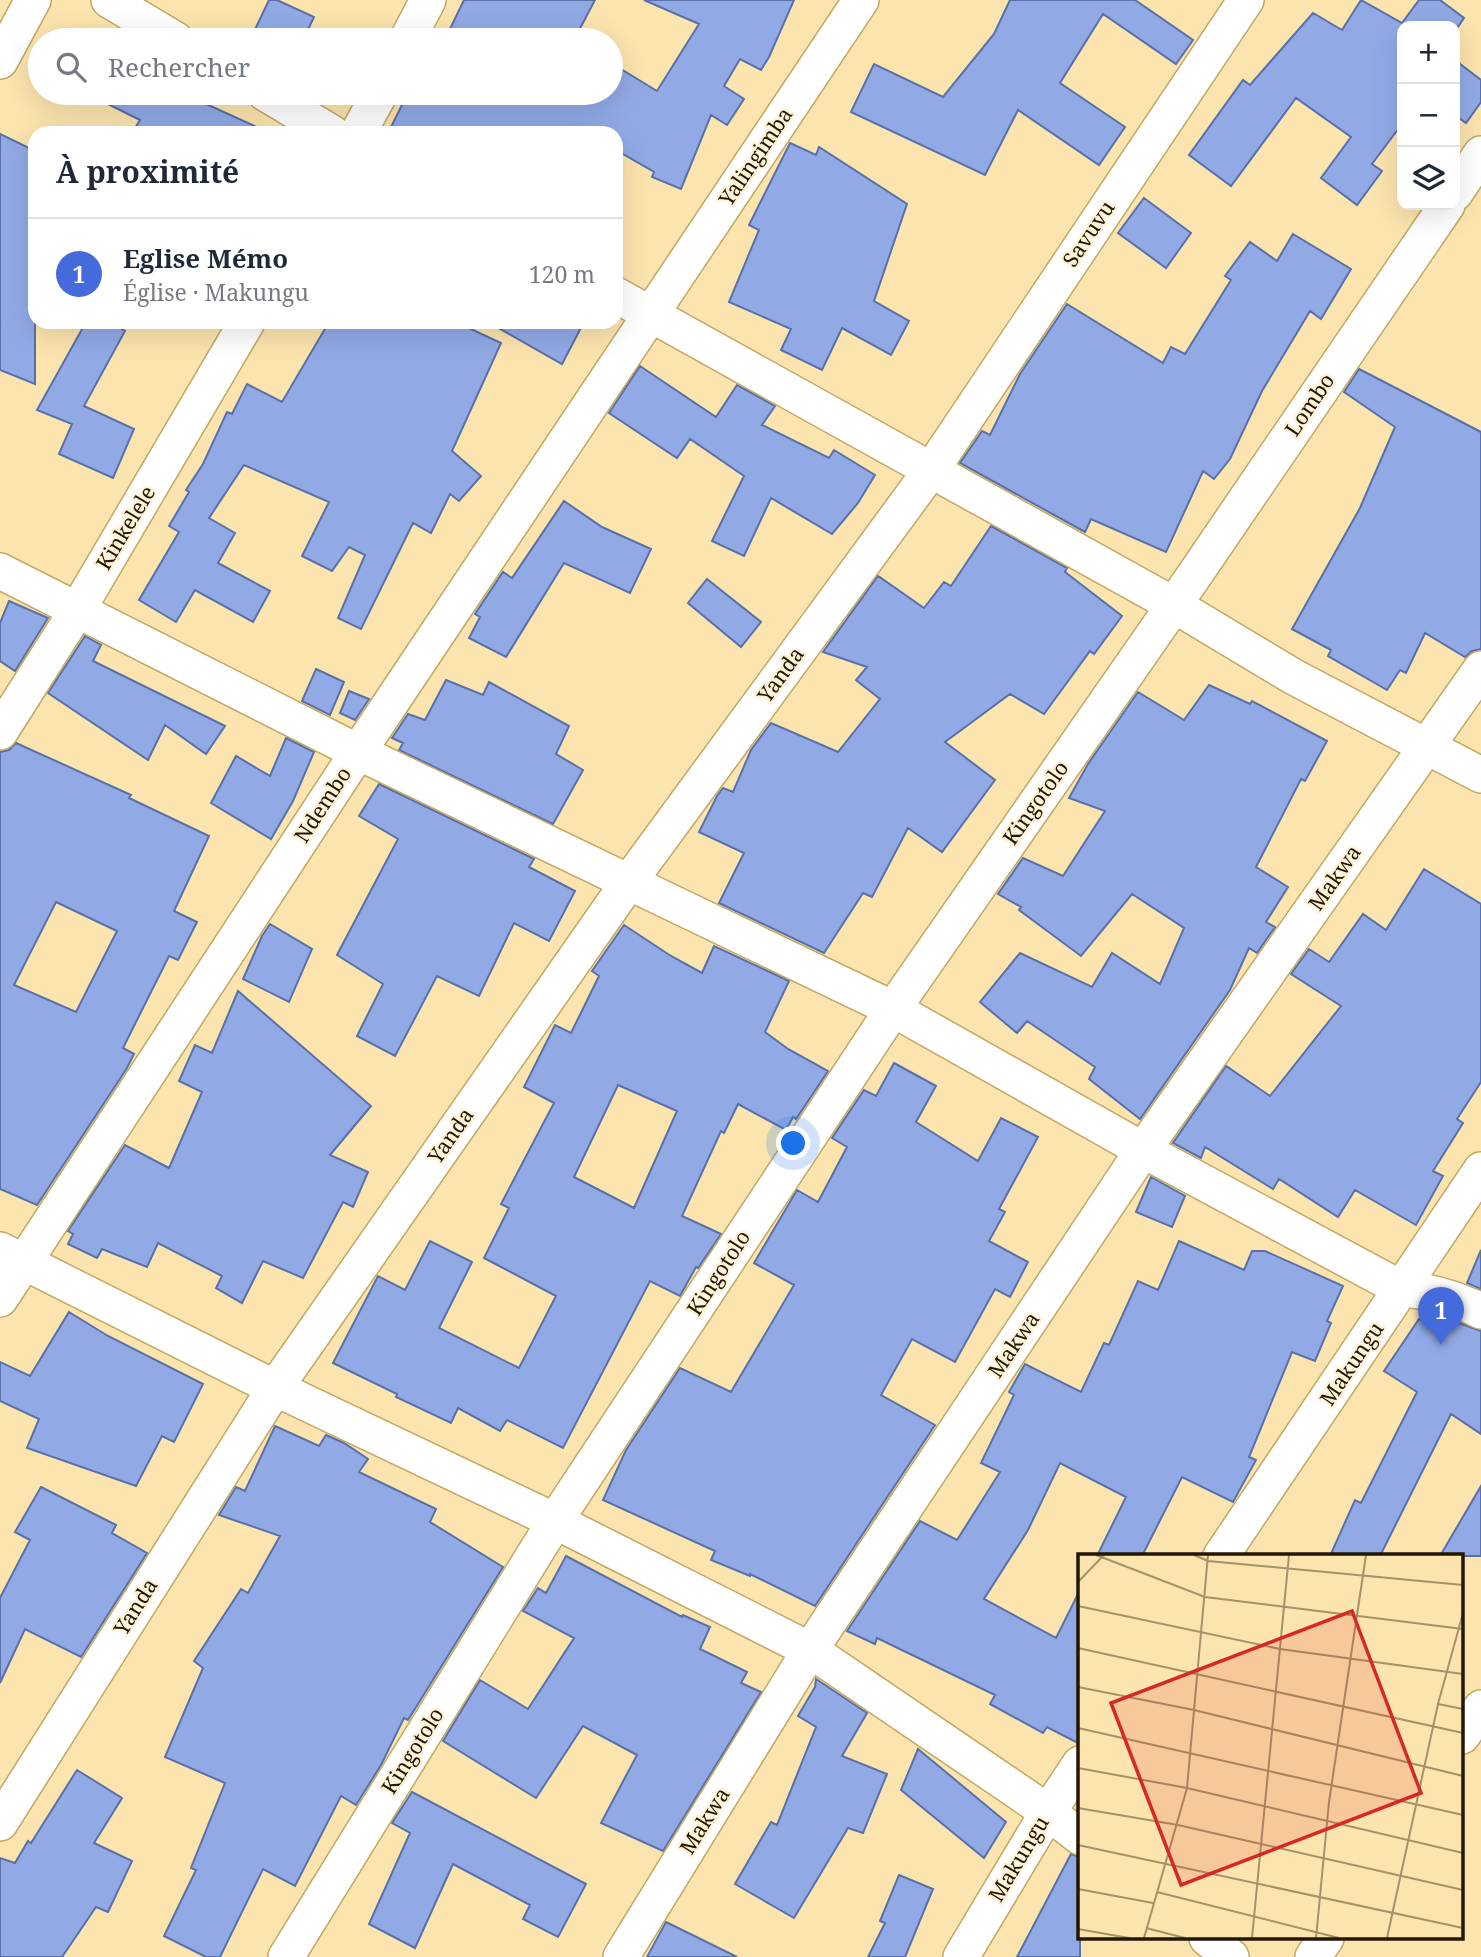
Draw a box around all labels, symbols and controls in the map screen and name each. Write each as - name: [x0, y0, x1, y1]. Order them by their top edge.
- map controls: [1397, 21, 1460, 210]
- button: +: [1397, 21, 1460, 84]
- search box: [28, 28, 623, 105]
- icon: search: [52, 48, 90, 86]
- text: Rechercher: [108, 49, 250, 85]
- button: −: [1397, 84, 1460, 147]
- street label: Yalingimba: [711, 102, 798, 212]
- button: layers: [1397, 147, 1460, 210]
- text: À proximité: [56, 151, 239, 192]
- street label: Savuvu: [1056, 195, 1121, 272]
- text: Eglise Mémo: [123, 240, 288, 276]
- text: 1: [73, 258, 86, 290]
- text: 120 m: [529, 258, 595, 290]
- text: Église · Makungu: [123, 276, 309, 308]
- street label: Lombo: [1278, 368, 1340, 441]
- street label: Kinkelele: [89, 480, 161, 575]
- street label: Yanda: [750, 641, 810, 709]
- street label: Kingotolo: [996, 755, 1074, 850]
- street label: Ndembo: [287, 761, 357, 848]
- street label: Makwa: [1302, 839, 1367, 916]
- street label: Yanda: [420, 1102, 479, 1170]
- your location: [776, 1126, 810, 1160]
- street label: Kingotolo: [680, 1224, 756, 1321]
- pin: 1: [1418, 1287, 1464, 1345]
- street label: Makwa: [981, 1306, 1045, 1383]
- street label: Makungu: [1313, 1316, 1389, 1411]
- inset map: [1078, 1554, 1464, 1940]
- street label: Yanda: [106, 1573, 163, 1641]
- street label: Kingotolo: [375, 1702, 450, 1799]
- street label: Makwa: [673, 1782, 736, 1859]
- street label: Makungu: [982, 1810, 1055, 1907]

